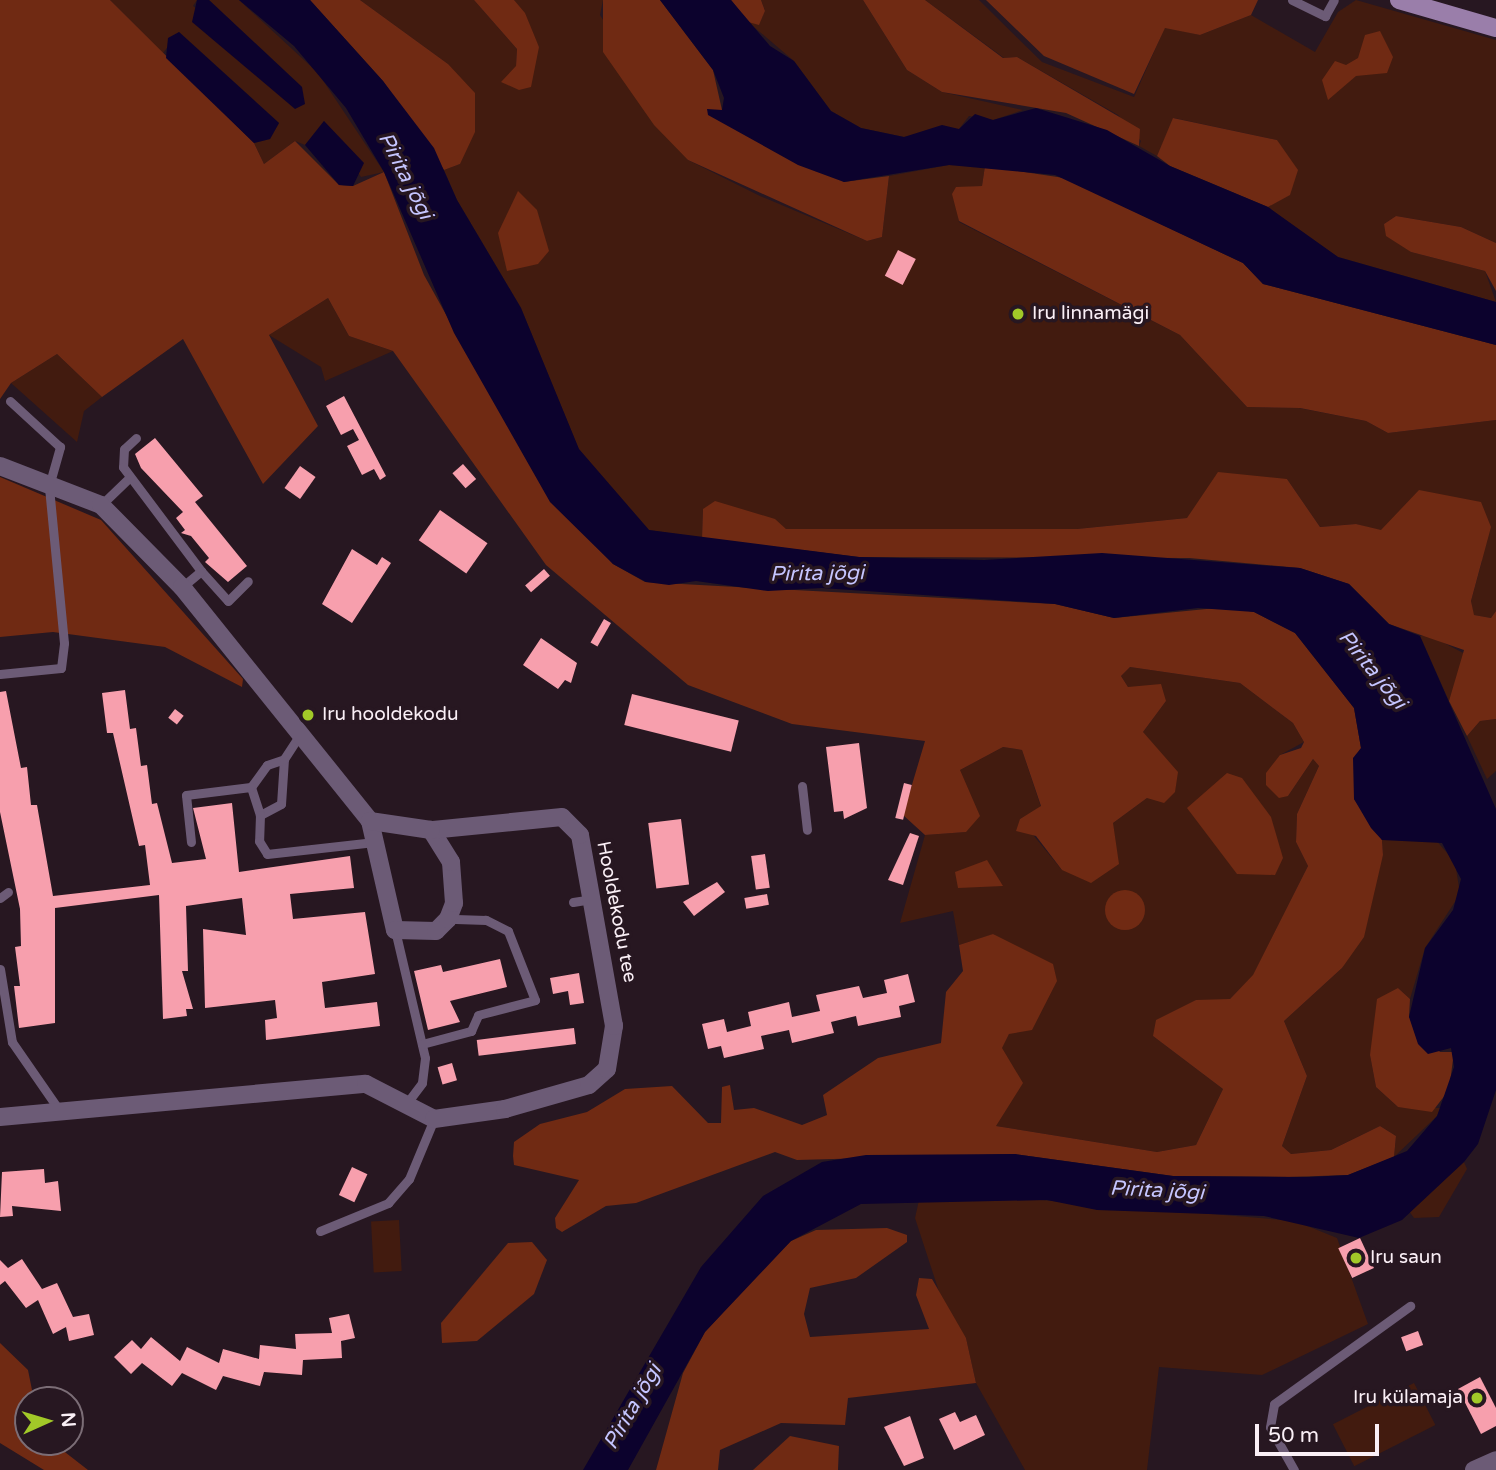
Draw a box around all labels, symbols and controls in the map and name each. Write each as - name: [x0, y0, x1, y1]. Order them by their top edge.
- water label: Pirita jõgi: [372, 128, 438, 224]
- place label: Iru linnamägi: [1032, 303, 1149, 325]
- marker: Iru linnamägi: [1010, 306, 1026, 322]
- water label: Pirita jõgi: [770, 561, 864, 587]
- water label: Pirita jõgi: [1333, 625, 1411, 715]
- place label: Iru hooldekodu: [322, 704, 458, 726]
- marker: Iru hooldekodu: [300, 707, 316, 723]
- street label: Hooldekodu tee: [591, 839, 641, 985]
- water label: Pirita jõgi: [1109, 1176, 1205, 1206]
- place label: Iru saun: [1370, 1247, 1442, 1269]
- marker: Iru saun: [1348, 1250, 1364, 1266]
- water label: Pirita jõgi: [599, 1360, 667, 1454]
- north arrow: [14, 1386, 84, 1456]
- place label: Iru külamaja: [1353, 1387, 1463, 1409]
- marker: Iru külamaja: [1469, 1390, 1485, 1406]
- scale bar: [1258, 1410, 1382, 1454]
- text: N: [56, 1411, 79, 1428]
- text: 50 m: [1268, 1423, 1319, 1448]

